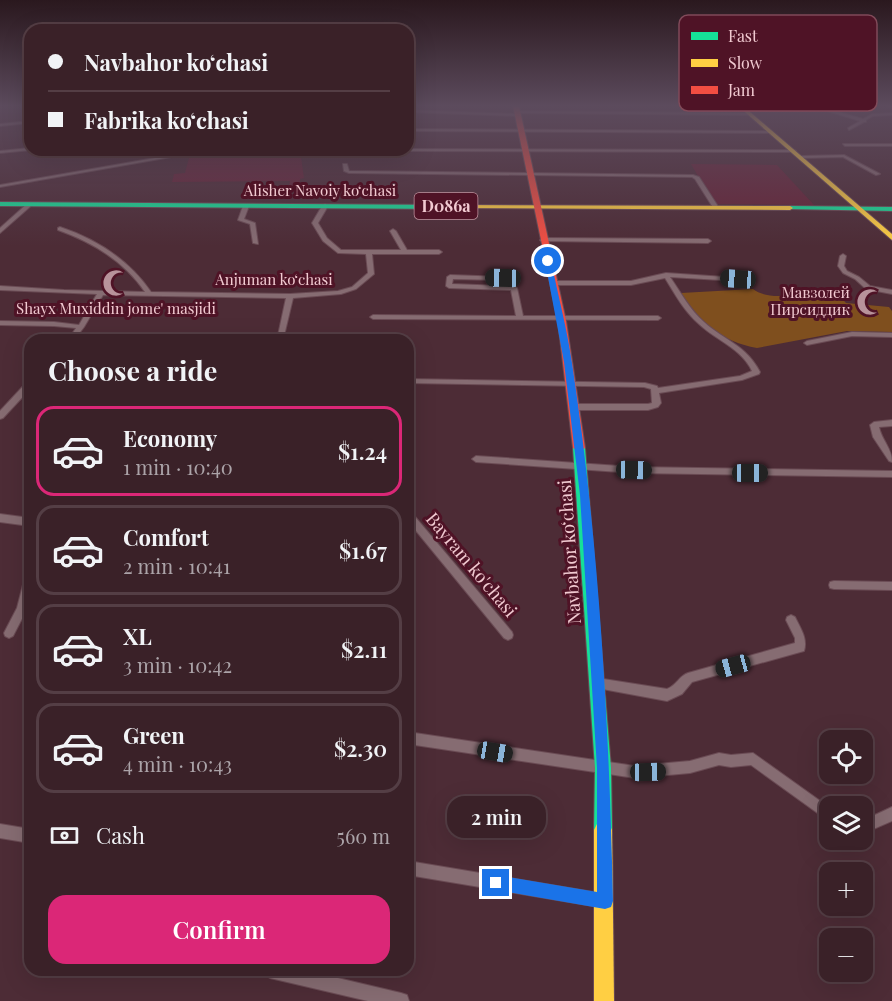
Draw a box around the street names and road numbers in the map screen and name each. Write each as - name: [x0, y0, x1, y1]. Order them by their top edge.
- street label: Alisher Navoiy koʻchasi: [243, 180, 397, 200]
- road number: D086a: [414, 193, 478, 219]
- street label: Anjuman koʻchasi: [214, 269, 333, 289]
- street label: Navbahor koʻchasi: [552, 479, 586, 625]
- street label: Bayram ko'chasi: [421, 507, 523, 622]

